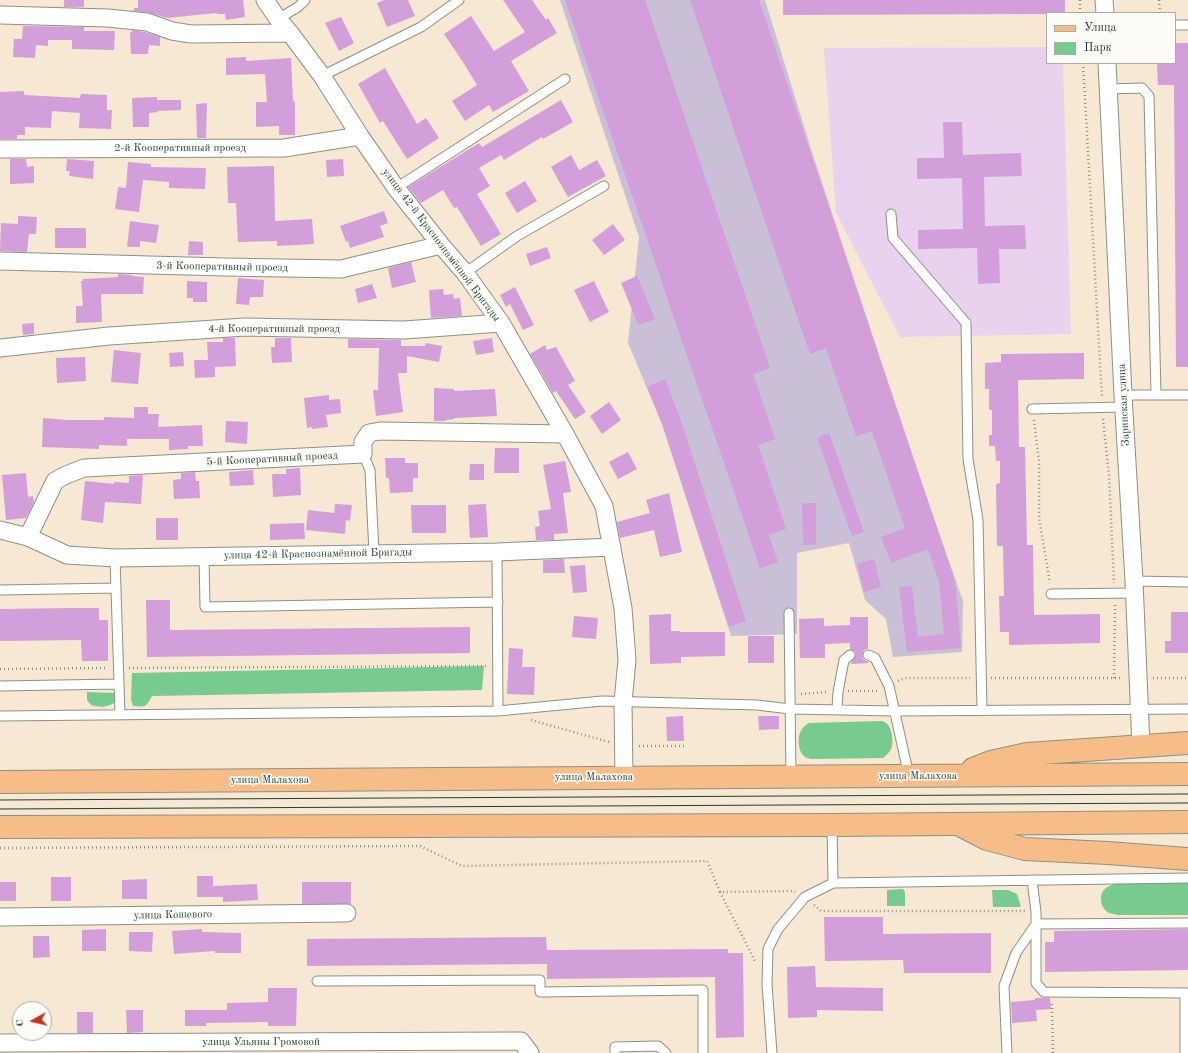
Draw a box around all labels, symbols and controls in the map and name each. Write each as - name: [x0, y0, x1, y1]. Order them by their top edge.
- legend: [1046, 12, 1176, 64]
- text: Улица: [1084, 22, 1117, 34]
- text: Парк: [1084, 42, 1112, 54]
- street label: 2-й Кооперативный проезд: [114, 141, 246, 155]
- street label: улица 42-й Краснознамённой Бригады: [379, 166, 503, 324]
- street label: 3-й Кооперативный проезд: [156, 259, 288, 275]
- street label: 4-й Кооперативный проезд: [208, 322, 340, 336]
- street label: Заринская улица: [1115, 363, 1133, 447]
- street label: 5-й Кооперативный проезд: [206, 449, 338, 469]
- street label: улица 42-й Краснознамённой Бригады: [224, 546, 412, 562]
- street label: улица Малахова: [879, 769, 957, 783]
- street label: улица Малахова: [555, 770, 633, 784]
- street label: улица Малахова: [231, 773, 309, 787]
- street label: улица Кошевого: [134, 908, 212, 922]
- north arrow: [12, 1001, 52, 1041]
- text: С: [15, 1018, 27, 1027]
- street label: улица Ульяны Громовой: [202, 1035, 320, 1049]

